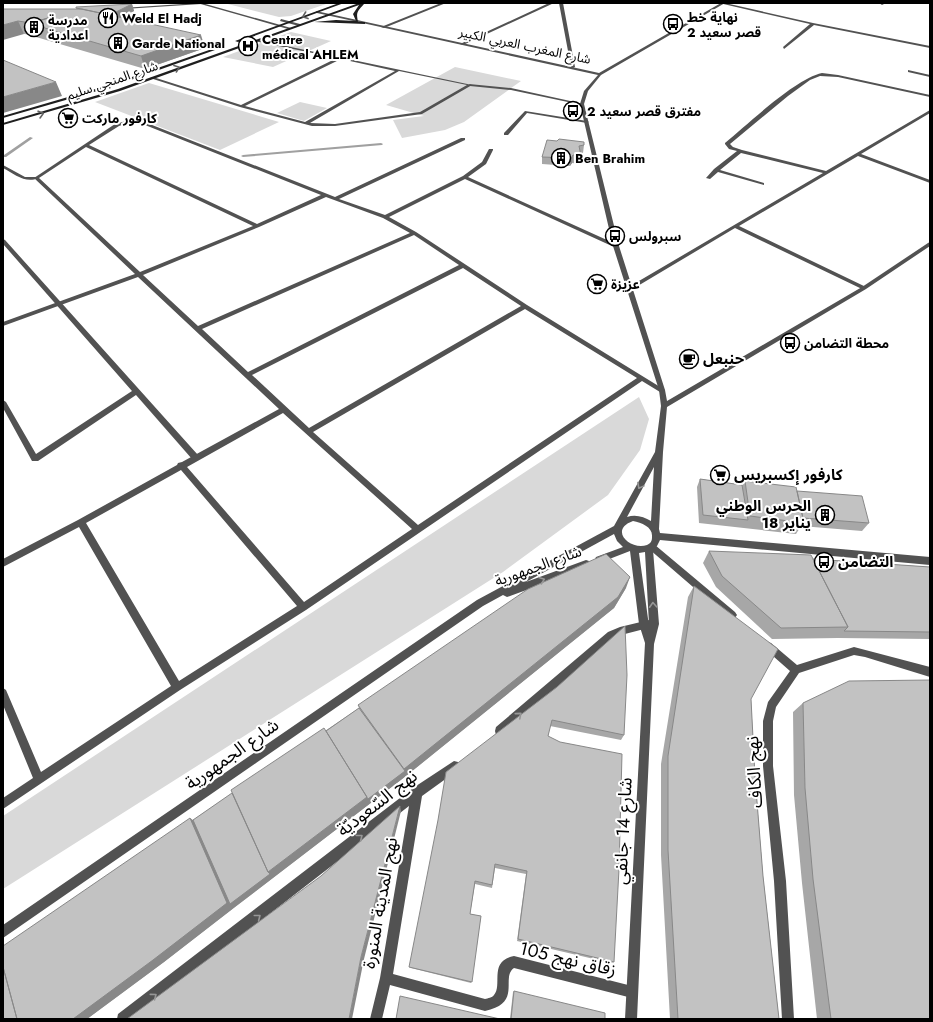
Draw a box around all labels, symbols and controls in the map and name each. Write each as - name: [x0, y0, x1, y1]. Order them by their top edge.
- restaurant icon: Weld El Hadj: [97, 7, 119, 29]
- place label: نهاية خط قصر سعيد 2: [687, 8, 761, 42]
- place label: Weld El Hadj: [122, 9, 202, 28]
- place label: مدرسة اعدادية: [48, 11, 88, 45]
- one-way arrow: [301, 12, 308, 20]
- bus stop icon: نهاية خط قصر سعيد 2: [662, 13, 684, 35]
- building icon: مدرسة اعدادية: [23, 16, 45, 38]
- street label: شارع المغرب العربي الكبير: [456, 22, 593, 70]
- place label: Centre médical AHLEM: [262, 30, 359, 64]
- building icon: Garde National: [107, 32, 129, 54]
- place label: Garde National: [132, 34, 225, 53]
- hospital icon: Centre médical AHLEM: [237, 35, 259, 57]
- street label: شارع المنجي سليم: [64, 56, 161, 106]
- one-way arrow: [174, 65, 181, 73]
- bus stop icon: مفترق قصر سعيد 2: [562, 100, 584, 122]
- place label: مفترق قصر سعيد 2: [587, 102, 701, 121]
- supermarket icon: كارفور ماركت: [57, 107, 79, 129]
- place label: كارفور ماركت: [82, 109, 157, 128]
- one-way arrow: [37, 110, 44, 119]
- building icon: Ben Brahim: [550, 147, 572, 169]
- place label: Ben Brahim: [575, 149, 645, 168]
- bus stop icon: سبرولس: [604, 225, 626, 247]
- place label: سبرولس: [629, 227, 681, 246]
- supermarket icon: عزيزة: [586, 273, 608, 295]
- place label: عزيزة: [611, 275, 640, 294]
- bus stop icon: محطة التضامن: [779, 332, 801, 354]
- place label: محطة التضامن: [804, 334, 889, 353]
- cafe icon: حنبعل: [678, 348, 700, 370]
- place label: حنبعل: [703, 348, 745, 370]
- supermarket icon: كارفور إكسبريس: [709, 464, 731, 486]
- place label: كارفور إكسبريس: [734, 464, 843, 486]
- one-way arrow: [638, 482, 645, 489]
- place label: الحرس الوطني 18 يناير: [716, 495, 811, 534]
- building icon: الحرس الوطني 18 يناير: [814, 504, 836, 526]
- street label: شارع الجمهورية: [492, 540, 585, 593]
- bus stop icon: التضامن: [813, 551, 835, 573]
- place label: التضامن: [838, 551, 893, 573]
- one-way arrow: [539, 577, 546, 585]
- one-way arrow: [649, 602, 658, 608]
- street label: شارع الجمهورية: [180, 712, 285, 797]
- one-way arrow: [514, 713, 521, 720]
- street label: نهج الكاف: [739, 735, 769, 809]
- street label: نهج السّعوديّة: [331, 763, 423, 843]
- street label: شارع 14 جانفي: [607, 777, 640, 885]
- street label: نهج المدينة المنورة: [356, 835, 404, 971]
- one-way arrow: [356, 835, 363, 842]
- one-way arrow: [253, 915, 260, 922]
- street label: زقاق نهج 105: [517, 935, 619, 983]
- one-way arrow: [150, 993, 157, 1000]

